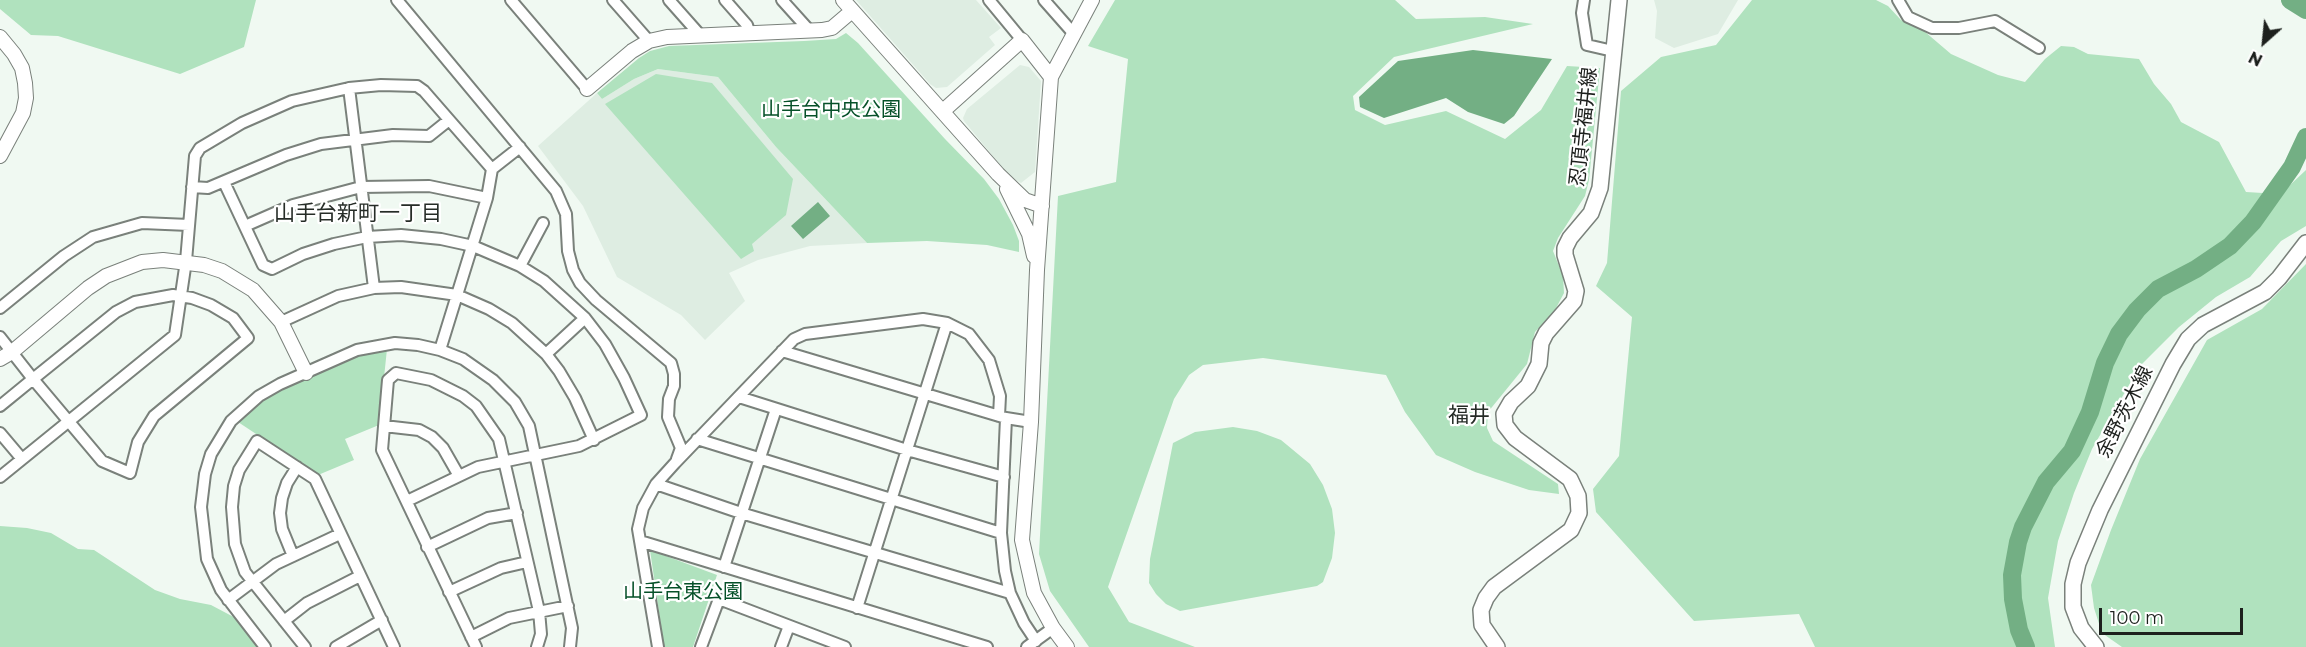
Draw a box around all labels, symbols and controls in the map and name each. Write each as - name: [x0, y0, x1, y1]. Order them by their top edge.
- north arrow: [2234, 12, 2294, 72]
- text: N: [2246, 47, 2266, 70]
- street label: 忍頂寺福井線: [1566, 66, 1602, 188]
- park label: 山手台中央公園: [761, 98, 901, 122]
- district label: 山手台新町一丁目: [274, 201, 442, 227]
- street label: 余野茨木線: [2092, 362, 2158, 462]
- district label: 福井: [1448, 403, 1490, 429]
- park label: 山手台東公園: [623, 580, 743, 604]
- scale bar: [2102, 596, 2246, 634]
- text: 100 m: [2110, 607, 2164, 629]

